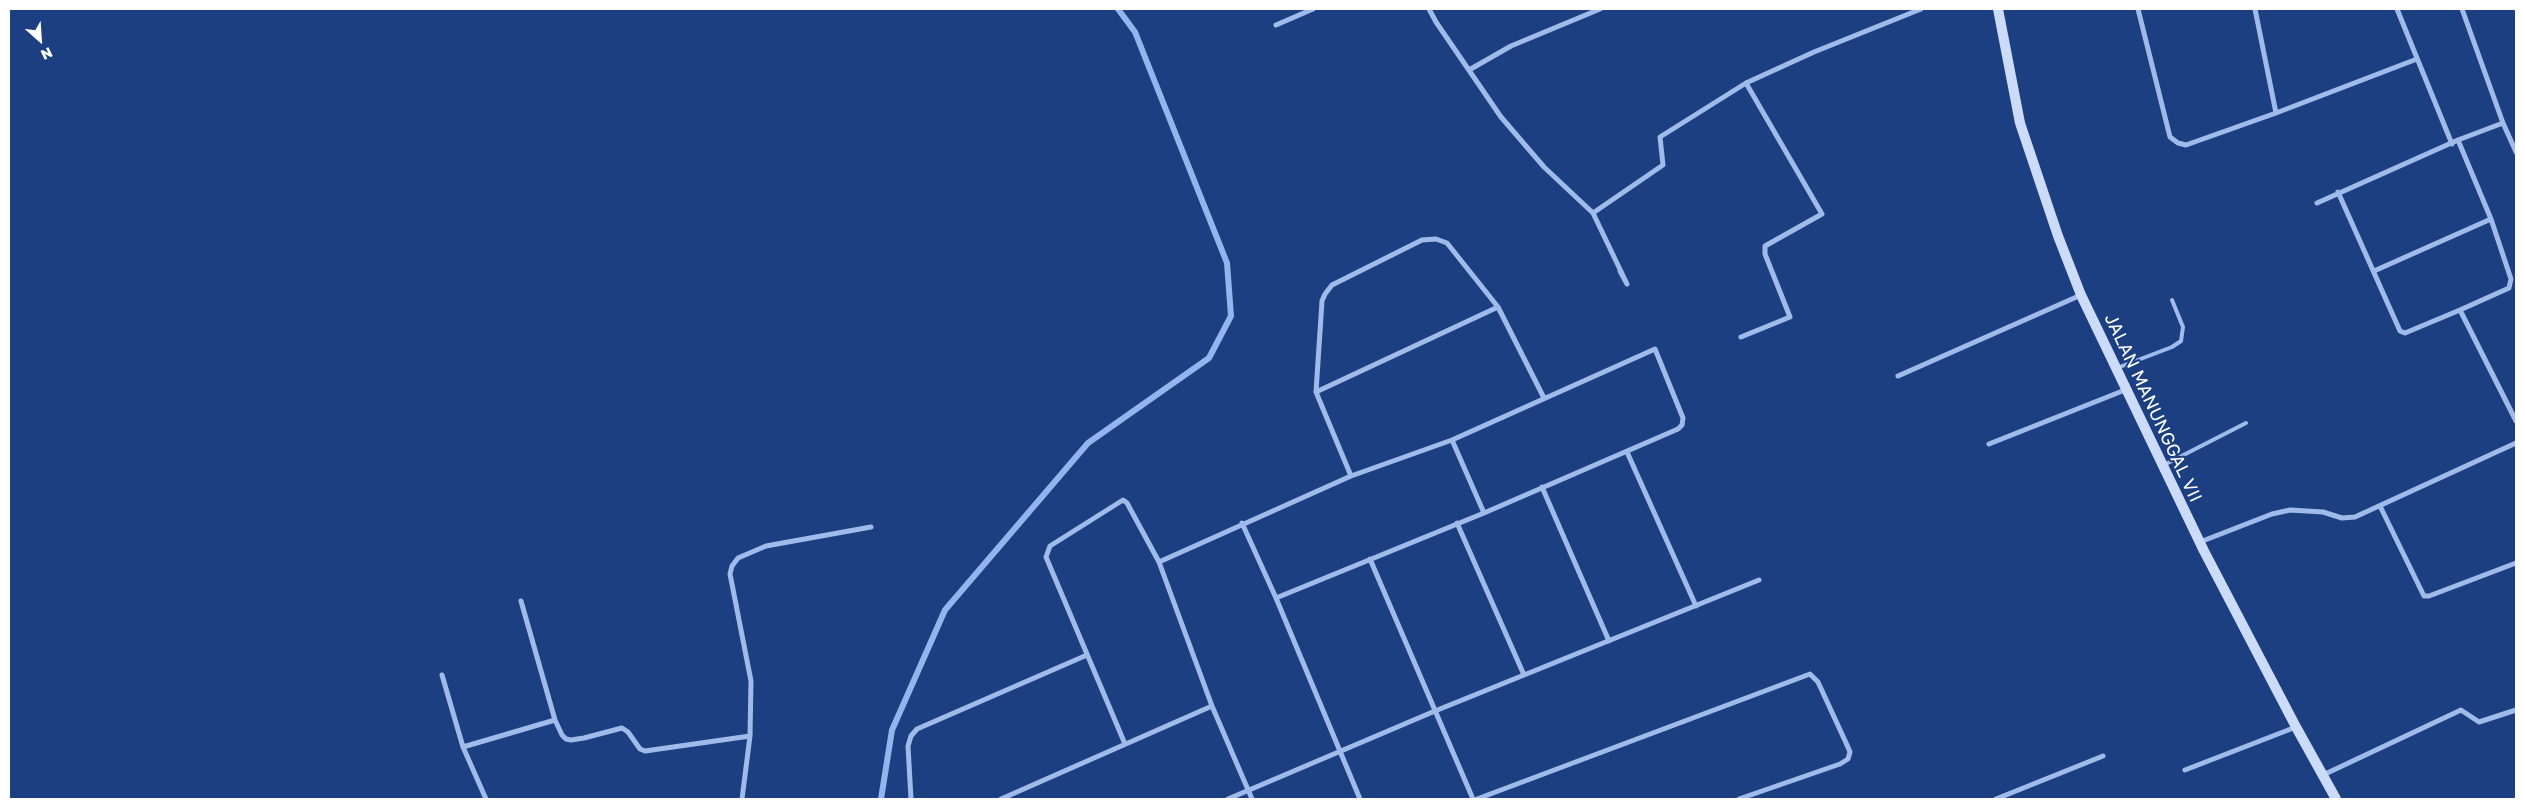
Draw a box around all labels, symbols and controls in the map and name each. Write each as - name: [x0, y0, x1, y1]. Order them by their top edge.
- north arrow: [15, 15, 65, 65]
- text: N: [38, 44, 55, 64]
- street label: JALAN MANUNGGAL VII: [2100, 310, 2206, 506]

